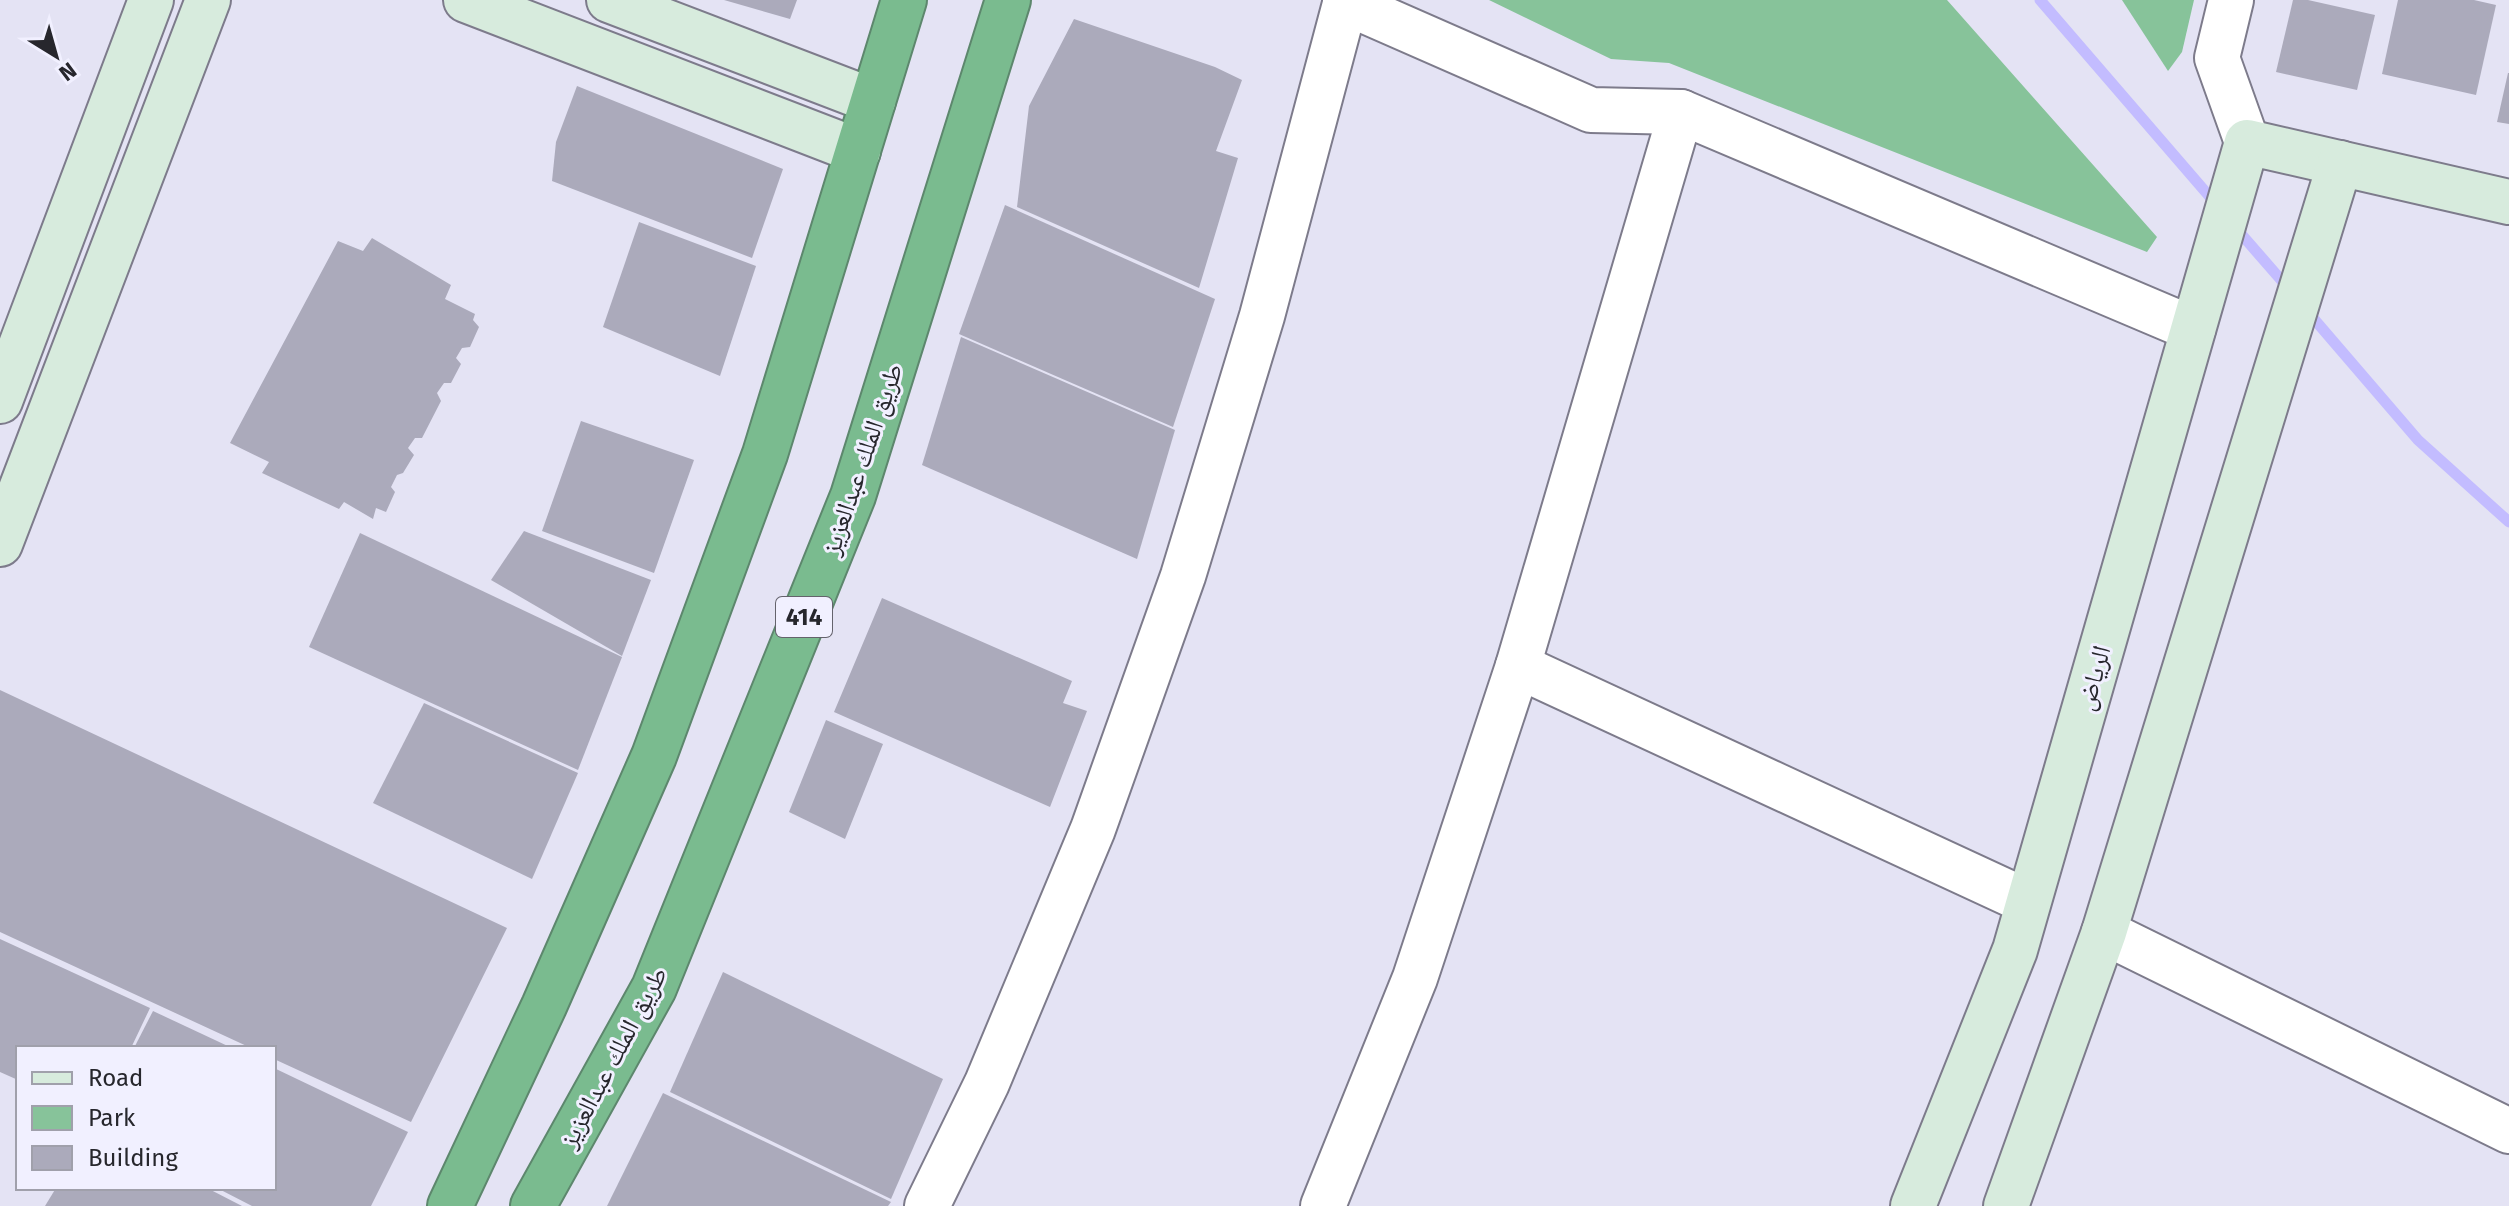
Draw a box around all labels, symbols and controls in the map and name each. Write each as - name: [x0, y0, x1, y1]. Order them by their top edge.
- north arrow: [16, 16, 96, 96]
- text: N: [54, 56, 82, 87]
- street label: طريق الملك عبدالعزيز: [815, 359, 910, 560]
- road number: 414: [776, 597, 832, 637]
- street label: الرياض: [2069, 642, 2118, 714]
- street label: طريق الملك عبدالعزيز: [552, 961, 674, 1154]
- legend: [16, 1046, 276, 1190]
- text: Road: [88, 1064, 143, 1092]
- text: Park: [88, 1104, 136, 1132]
- text: Building: [88, 1144, 178, 1172]

